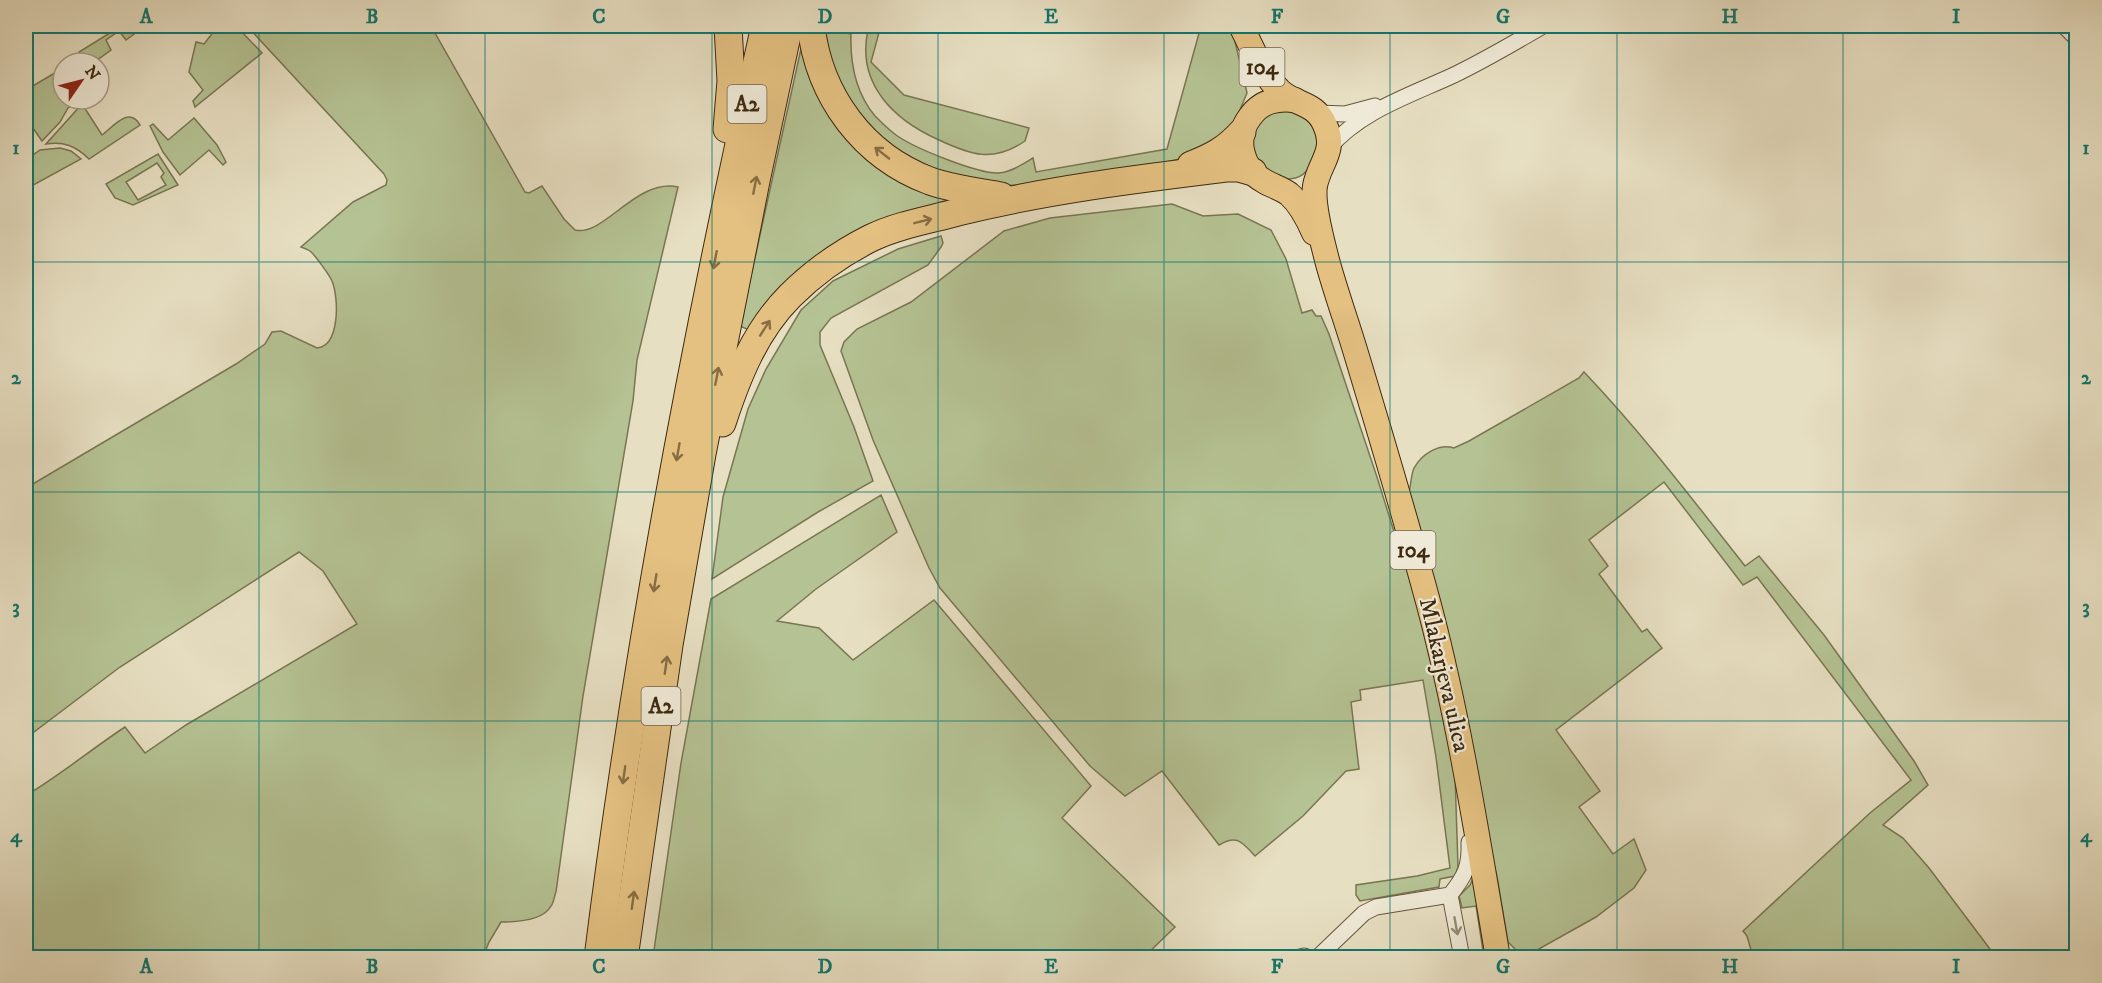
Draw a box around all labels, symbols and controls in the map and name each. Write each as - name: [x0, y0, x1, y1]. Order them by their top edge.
- text: A: [139, 5, 154, 30]
- text: B: [366, 5, 378, 30]
- text: C: [592, 5, 606, 30]
- text: D: [818, 5, 833, 30]
- text: E: [1044, 5, 1058, 30]
- text: F: [1271, 5, 1284, 30]
- text: G: [1496, 5, 1510, 30]
- text: H: [1722, 5, 1739, 30]
- text: I: [1952, 5, 1960, 30]
- road number: 104: [1240, 48, 1284, 86]
- north arrow: [51, 51, 111, 111]
- text: N: [81, 62, 104, 84]
- road number: A2: [728, 85, 766, 123]
- text: 1: [12, 136, 20, 161]
- text: 1: [2082, 136, 2090, 161]
- one-way arrow: [874, 147, 890, 159]
- one-way arrow: [750, 176, 761, 195]
- one-way arrow: [913, 215, 932, 227]
- one-way arrow: [709, 250, 720, 270]
- one-way arrow: [760, 320, 772, 337]
- text: 2: [11, 366, 22, 391]
- text: 2: [2081, 366, 2092, 391]
- one-way arrow: [712, 367, 723, 387]
- one-way arrow: [672, 442, 683, 461]
- road number: 104: [1390, 531, 1436, 569]
- one-way arrow: [649, 573, 660, 592]
- text: 3: [12, 595, 20, 620]
- street label: Mlakarjeva ulica: [1412, 595, 1477, 756]
- text: 3: [2082, 595, 2090, 620]
- one-way arrow: [661, 656, 672, 675]
- road number: A2: [642, 687, 680, 725]
- one-way arrow: [618, 765, 629, 785]
- text: 4: [10, 824, 23, 849]
- text: 4: [2080, 824, 2093, 849]
- one-way arrow: [627, 890, 638, 910]
- one-way arrow: [1451, 916, 1462, 936]
- text: A: [139, 955, 154, 980]
- text: B: [366, 955, 378, 980]
- text: C: [592, 955, 606, 980]
- text: D: [818, 955, 833, 980]
- text: E: [1044, 955, 1058, 980]
- text: F: [1271, 955, 1284, 980]
- text: G: [1496, 955, 1510, 980]
- text: H: [1722, 955, 1739, 980]
- text: I: [1952, 955, 1960, 980]

